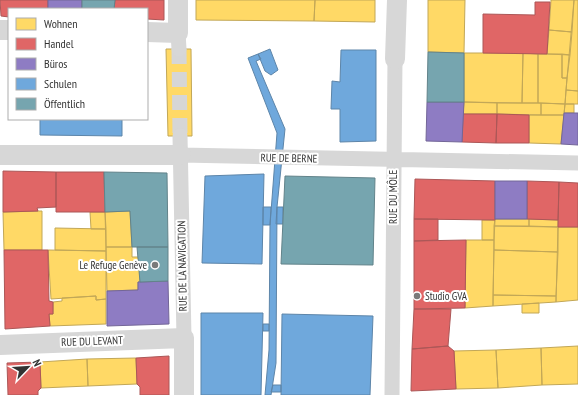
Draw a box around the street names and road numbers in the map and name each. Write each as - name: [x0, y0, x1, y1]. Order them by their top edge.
- street label: RUE DE BERNE: [261, 151, 318, 165]
- street label: RUE DU MÔLE: [386, 170, 400, 224]
- street label: RUE DE LA NAVIGATION: [174, 221, 190, 311]
- street label: RUE DU LEVANT: [61, 333, 123, 349]

